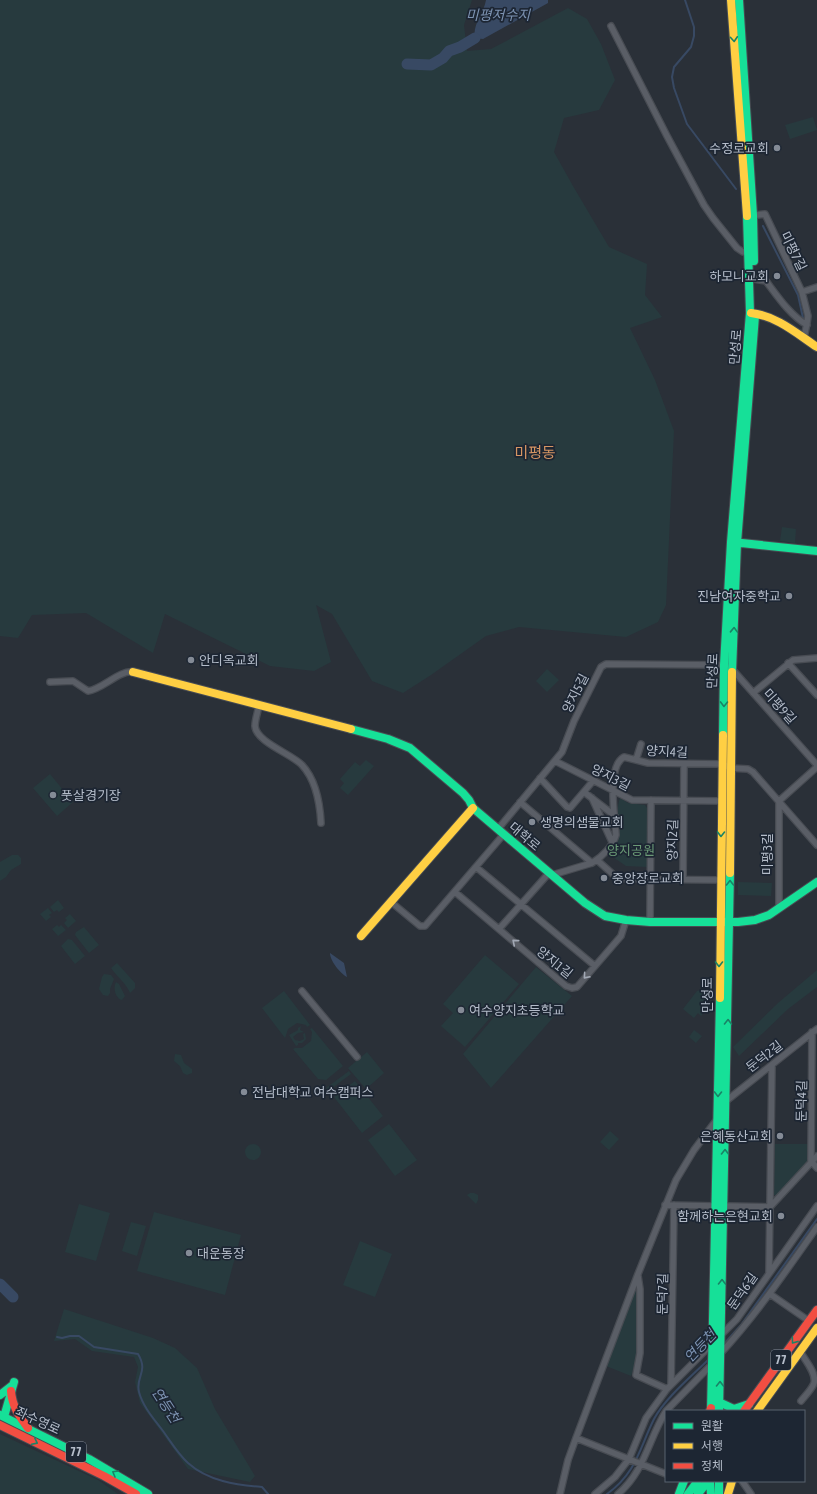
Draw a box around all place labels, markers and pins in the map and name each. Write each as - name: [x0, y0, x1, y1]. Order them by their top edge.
- place label: 수정로교회: [709, 141, 769, 156]
- marker: 수정로교회: [772, 143, 782, 153]
- place label: 하모니교회: [709, 269, 769, 284]
- marker: 하모니교회: [772, 271, 782, 281]
- place label: 진남여자중학교: [697, 589, 781, 604]
- marker: 진남여자중학교: [784, 591, 794, 601]
- place label: 안디옥교회: [199, 653, 259, 668]
- marker: 안디옥교회: [186, 655, 196, 665]
- place label: 풋살경기장: [61, 788, 121, 803]
- marker: 풋살경기장: [48, 790, 58, 800]
- place label: 생명의샘물교회: [540, 815, 624, 830]
- marker: 생명의샘물교회: [527, 817, 537, 827]
- place label: 중앙장로교회: [612, 871, 684, 886]
- marker: 중앙장로교회: [599, 873, 609, 883]
- place label: 여수양지초등학교: [469, 1003, 565, 1018]
- marker: 여수양지초등학교: [456, 1005, 466, 1015]
- place label: 전남대학교 여수캠퍼스: [252, 1085, 373, 1100]
- marker: 전남대학교 여수캠퍼스: [239, 1087, 249, 1097]
- place label: 은혜동산교회: [700, 1129, 772, 1144]
- marker: 은혜동산교회: [775, 1131, 785, 1141]
- place label: 함께하는은현교회: [677, 1209, 773, 1224]
- marker: 함께하는은현교회: [776, 1211, 786, 1221]
- place label: 대운동장: [197, 1246, 245, 1261]
- marker: 대운동장: [184, 1248, 194, 1258]

